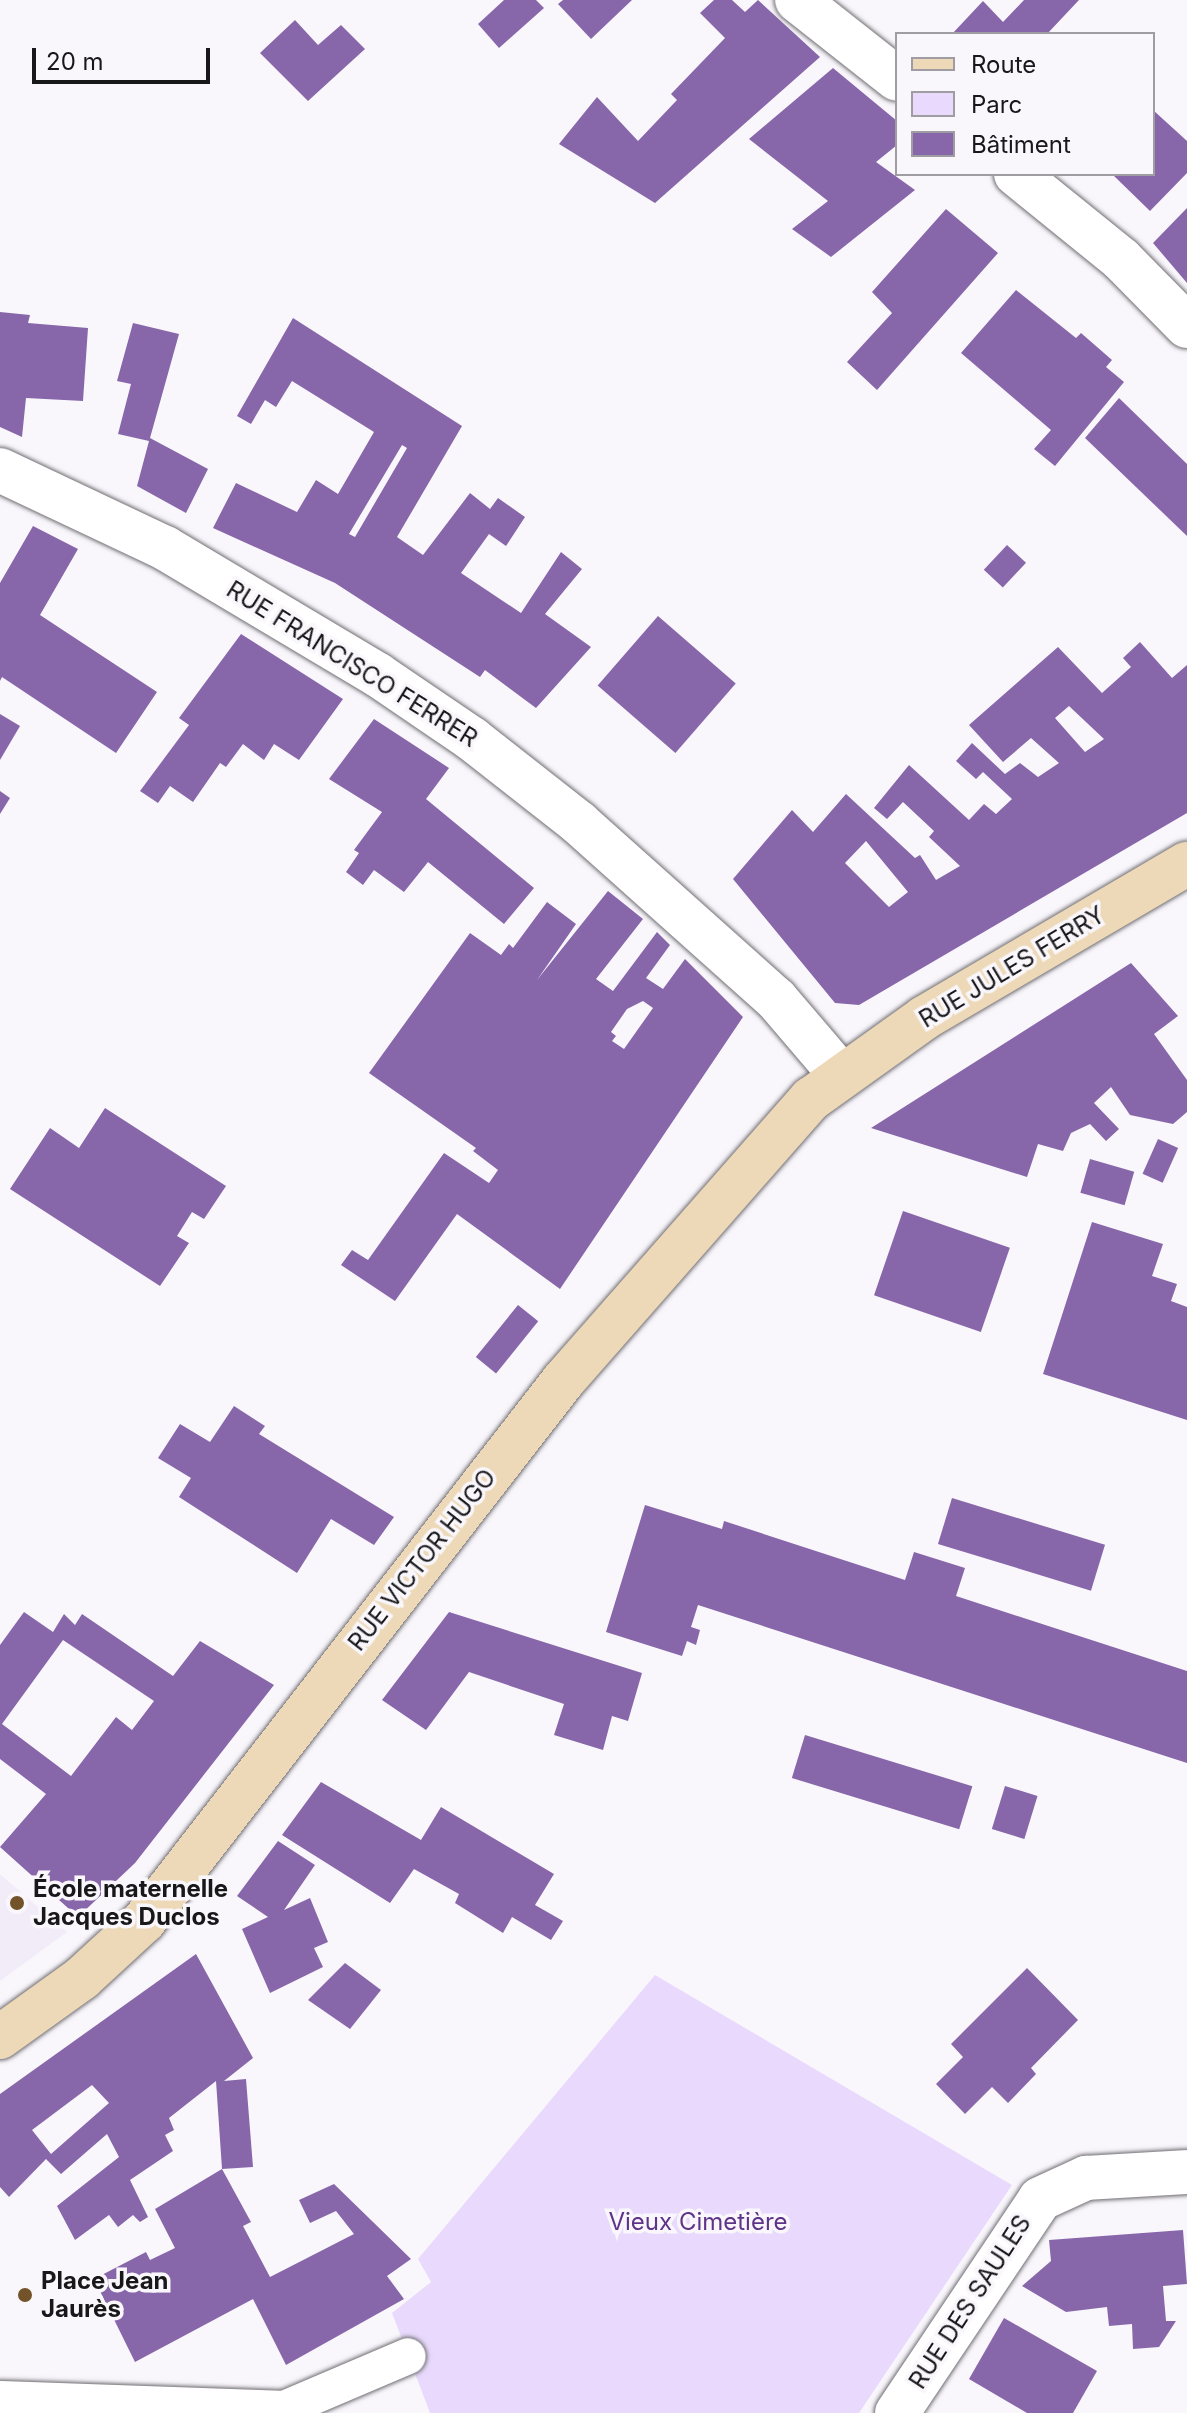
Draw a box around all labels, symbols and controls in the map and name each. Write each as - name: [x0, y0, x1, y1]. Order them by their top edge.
- scale bar: [36, 32, 214, 82]
- legend: [895, 32, 1155, 176]
- text: 20 m: [46, 47, 104, 76]
- text: Route: [971, 50, 1036, 79]
- text: Parc: [971, 90, 1022, 119]
- text: Bâtiment: [971, 130, 1071, 159]
- street label: RUE FRANCISCO FERRER: [221, 575, 483, 753]
- street label: RUE JULES FERRY: [914, 900, 1110, 1034]
- street label: RUE VICTOR HUGO: [342, 1464, 502, 1656]
- place label: École maternelle Jacques Duclos: [33, 1875, 228, 1931]
- marker: École maternelle Jacques Duclos: [8, 1894, 26, 1912]
- park label: Vieux Cimetière: [608, 2208, 788, 2236]
- street label: RUE DES SAULES: [903, 2210, 1037, 2394]
- place label: Place Jean Jaurès: [41, 2267, 169, 2323]
- marker: Place Jean Jaurès: [16, 2286, 34, 2304]

